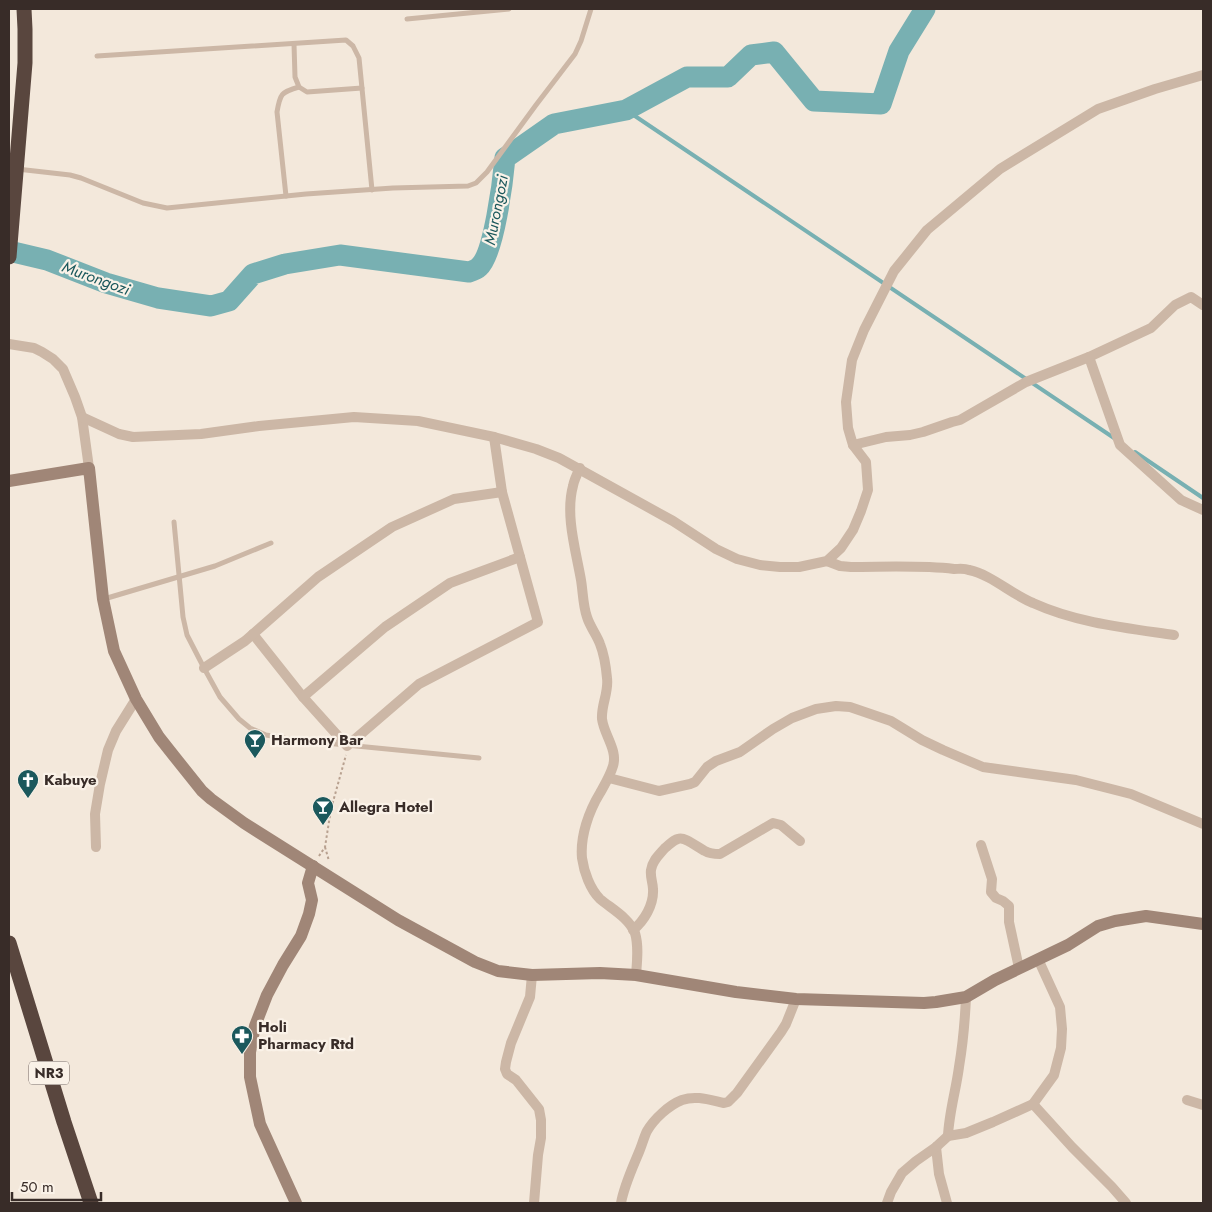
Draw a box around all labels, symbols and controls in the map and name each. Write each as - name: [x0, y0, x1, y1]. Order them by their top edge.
- water label: Murongozi: [478, 172, 514, 247]
- water label: Murongozi: [59, 255, 134, 301]
- bar icon: Harmony Bar: [243, 728, 267, 759]
- place label: Harmony Bar: [271, 729, 364, 751]
- church icon: Kabuye: [16, 768, 40, 799]
- place label: Kabuye: [44, 769, 97, 791]
- bar icon: Allegra Hotel: [311, 795, 335, 826]
- place label: Allegra Hotel: [338, 796, 433, 818]
- place label: Holi Pharmacy Rtd: [258, 1016, 354, 1055]
- pharmacy icon: Holi Pharmacy Rtd: [230, 1024, 254, 1055]
- road number: NR3: [29, 1062, 69, 1084]
- scale bar: [12, 1170, 101, 1202]
- text: 50 m: [20, 1176, 54, 1198]

